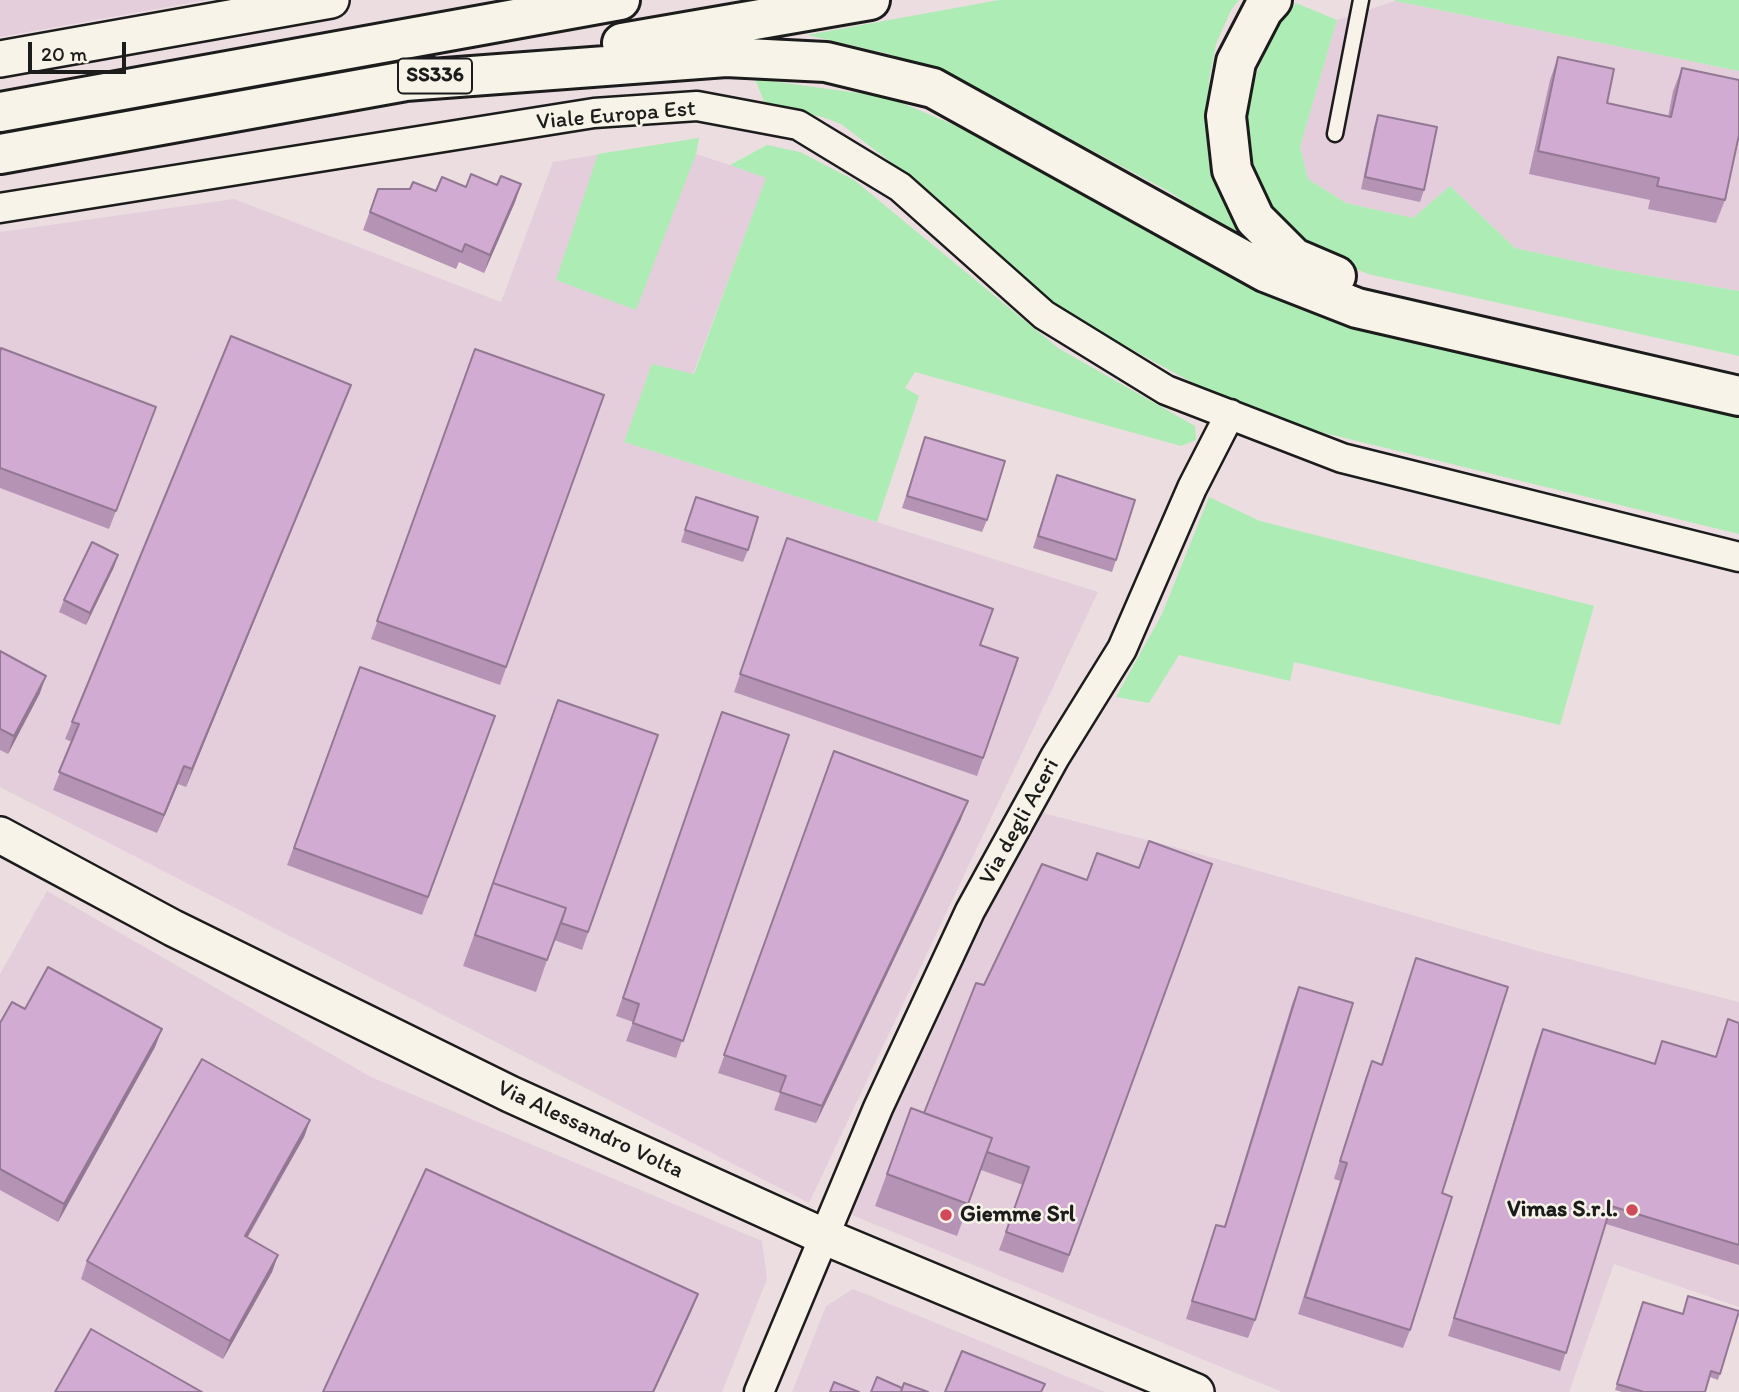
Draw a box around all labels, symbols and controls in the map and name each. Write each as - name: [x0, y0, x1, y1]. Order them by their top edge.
- scale bar: [32, 28, 130, 72]
- text: 20 m: [41, 41, 87, 66]
- road number: SS336: [398, 58, 472, 94]
- street label: Viale Europa Est: [535, 95, 697, 137]
- street label: Via degli Aceri: [974, 754, 1066, 890]
- street label: Via Alessandro Volta: [493, 1075, 687, 1185]
- place label: Vimas S.r.l.: [1507, 1196, 1618, 1224]
- place label: Giemme Srl: [960, 1201, 1075, 1229]
- marker: Vimas S.r.l.: [1624, 1202, 1640, 1218]
- marker: Giemme Srl: [938, 1207, 954, 1223]

